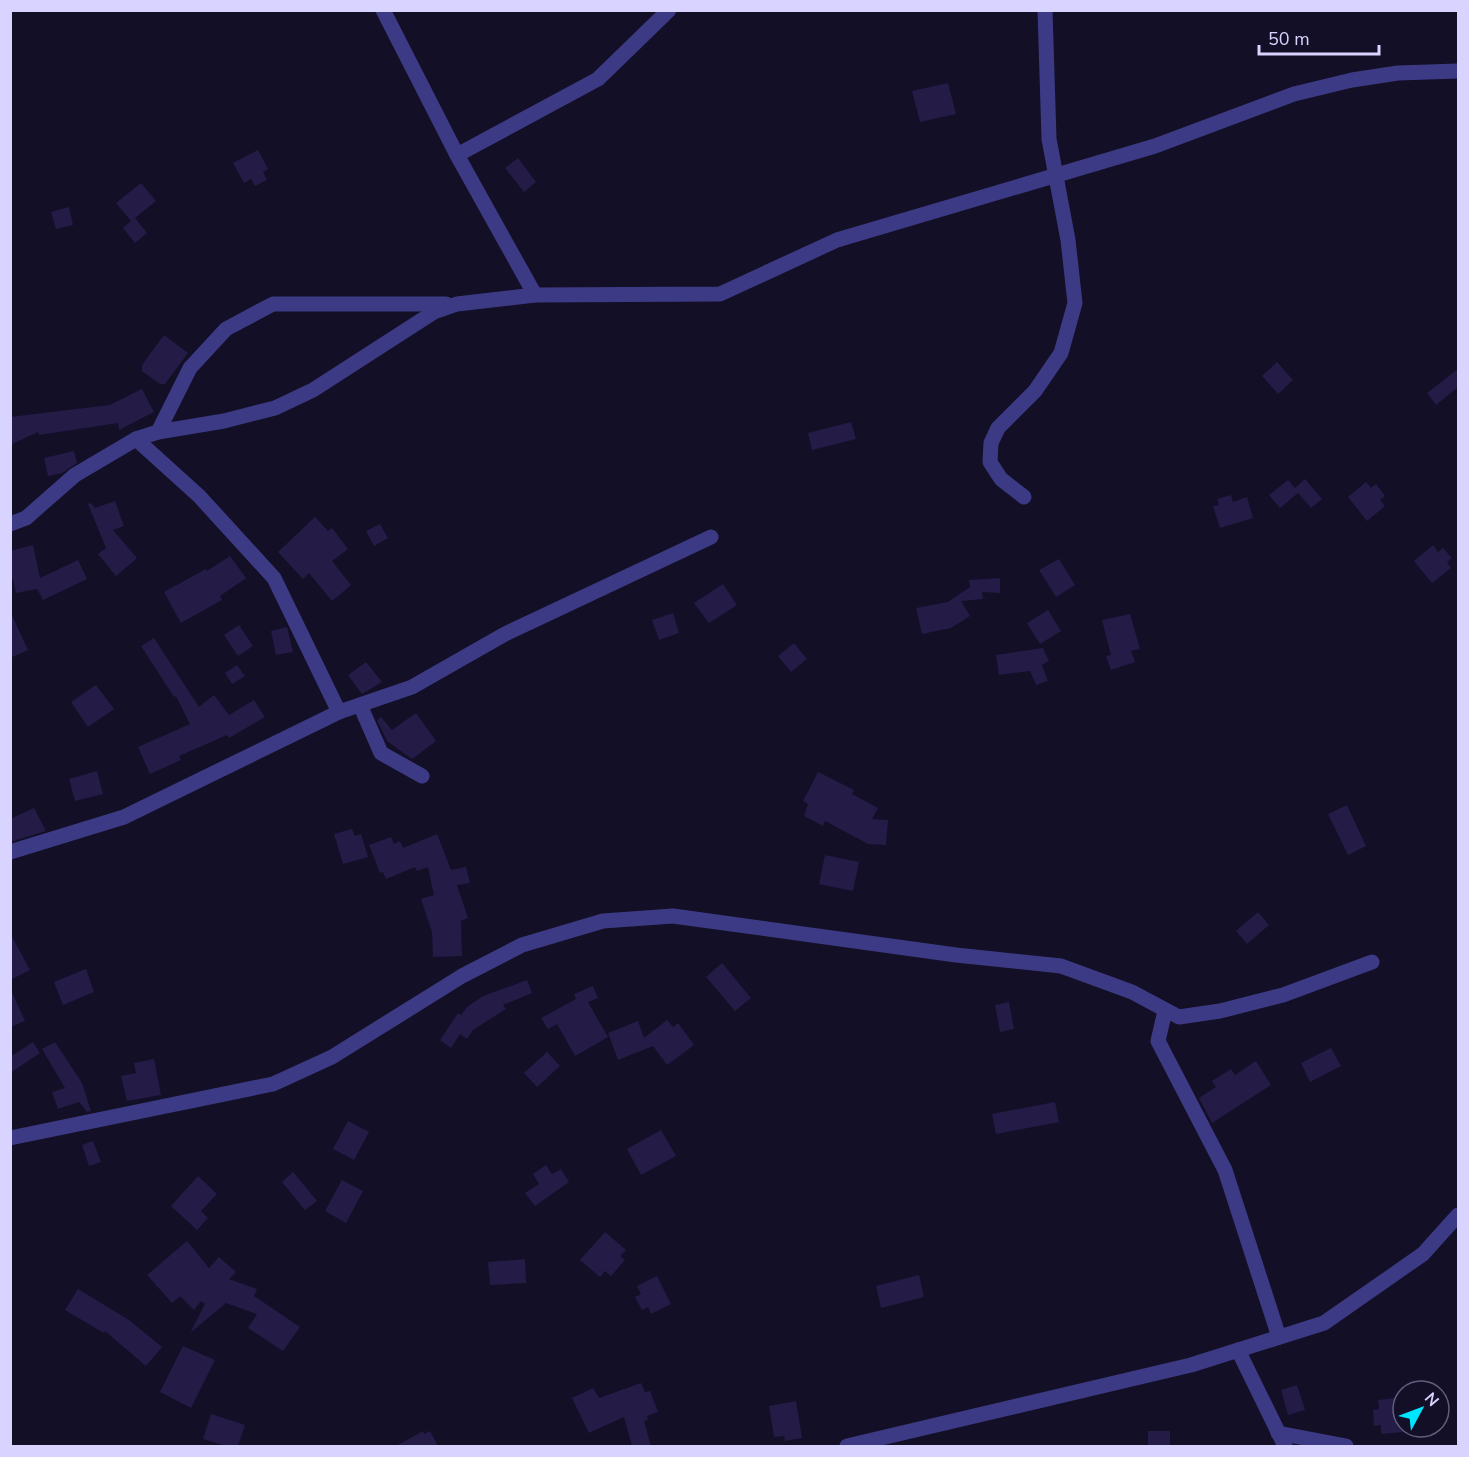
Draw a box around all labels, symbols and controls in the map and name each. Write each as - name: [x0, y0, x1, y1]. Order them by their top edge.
- scale bar: [1259, 18, 1379, 56]
- text: 50 m: [1268, 27, 1310, 51]
- north arrow: [1391, 1379, 1451, 1439]
- text: N: [1419, 1388, 1444, 1412]

